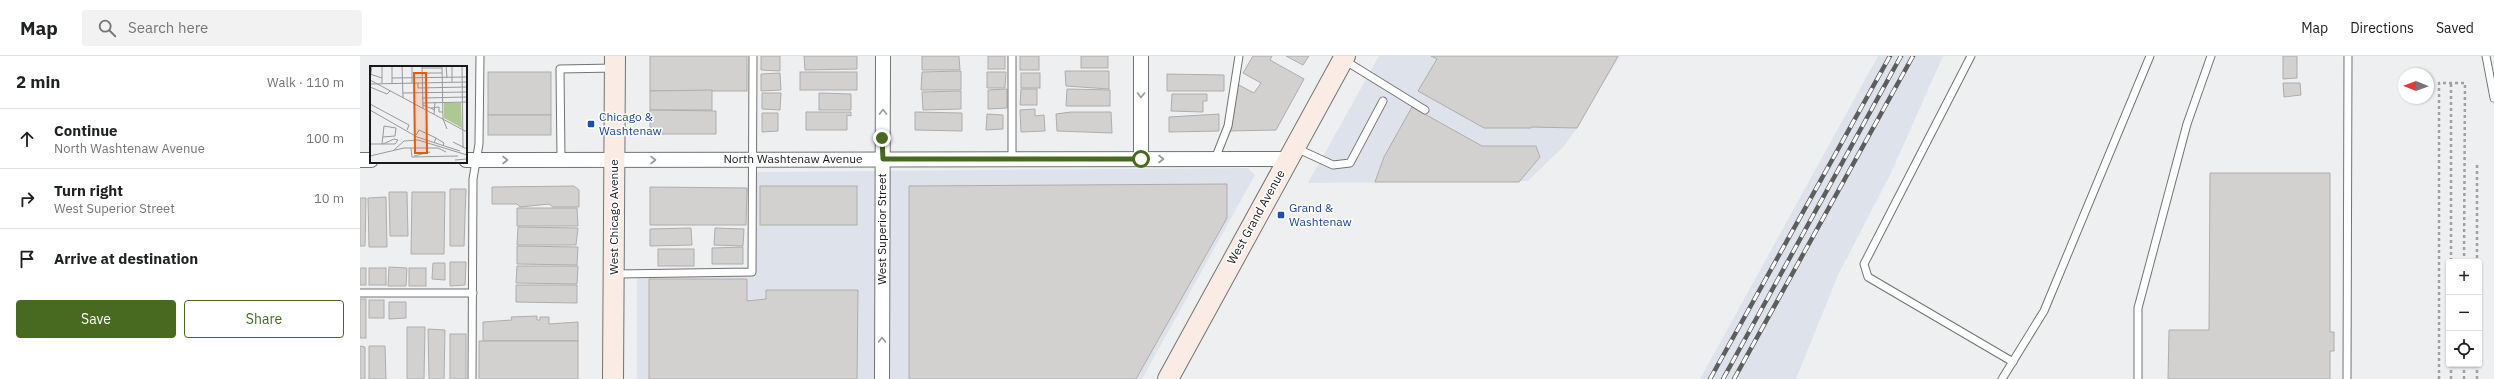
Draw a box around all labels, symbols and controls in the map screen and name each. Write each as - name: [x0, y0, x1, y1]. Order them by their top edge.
- search box: [82, 10, 362, 46]
- text: Map: [20, 16, 58, 40]
- icon: search: [96, 17, 118, 39]
- text: Search here: [128, 18, 208, 37]
- text: Map: [2301, 19, 2328, 37]
- text: Directions: [2350, 19, 2414, 37]
- text: Saved: [2436, 19, 2474, 37]
- inset map: [370, 66, 467, 163]
- north arrow: [2398, 68, 2434, 104]
- text: 2 min: [16, 71, 60, 93]
- text: Walk · 110 m: [267, 74, 344, 91]
- one-way arrow: [1137, 92, 1145, 98]
- place label: Chicago & Washtenaw: [599, 109, 662, 138]
- one-way arrow: [878, 109, 887, 115]
- marker: Chicago & Washtenaw: [586, 119, 596, 129]
- text: Continue: [54, 121, 118, 140]
- icon: ahead: [16, 128, 38, 150]
- route end: [873, 129, 891, 147]
- text: 100 m: [306, 130, 344, 147]
- text: North Washtenaw Avenue: [54, 140, 205, 157]
- route start: [1132, 150, 1150, 168]
- street label: North Washtenaw Avenue: [723, 151, 863, 166]
- one-way arrow: [1158, 155, 1164, 163]
- one-way arrow: [502, 156, 508, 164]
- one-way arrow: [650, 156, 656, 164]
- street label: West Chicago Avenue: [606, 159, 621, 275]
- street label: West Grand Avenue: [1223, 167, 1288, 267]
- street label: West Superior Street: [874, 173, 889, 285]
- text: Turn right: [54, 181, 123, 200]
- icon: right: [16, 188, 38, 210]
- text: 10 m: [314, 190, 344, 207]
- text: West Superior Street: [54, 200, 175, 217]
- place label: Grand & Washtenaw: [1289, 200, 1352, 229]
- marker: Grand & Washtenaw: [1276, 210, 1286, 220]
- icon: arrive: [16, 248, 38, 270]
- text: Arrive at destination: [54, 249, 198, 268]
- map controls: [2446, 259, 2482, 367]
- button: +: [2446, 259, 2482, 295]
- button: −: [2446, 295, 2482, 331]
- button: Save: [16, 300, 176, 338]
- button: Share: [184, 300, 344, 338]
- button: locate: [2446, 331, 2482, 367]
- one-way arrow: [878, 337, 886, 343]

